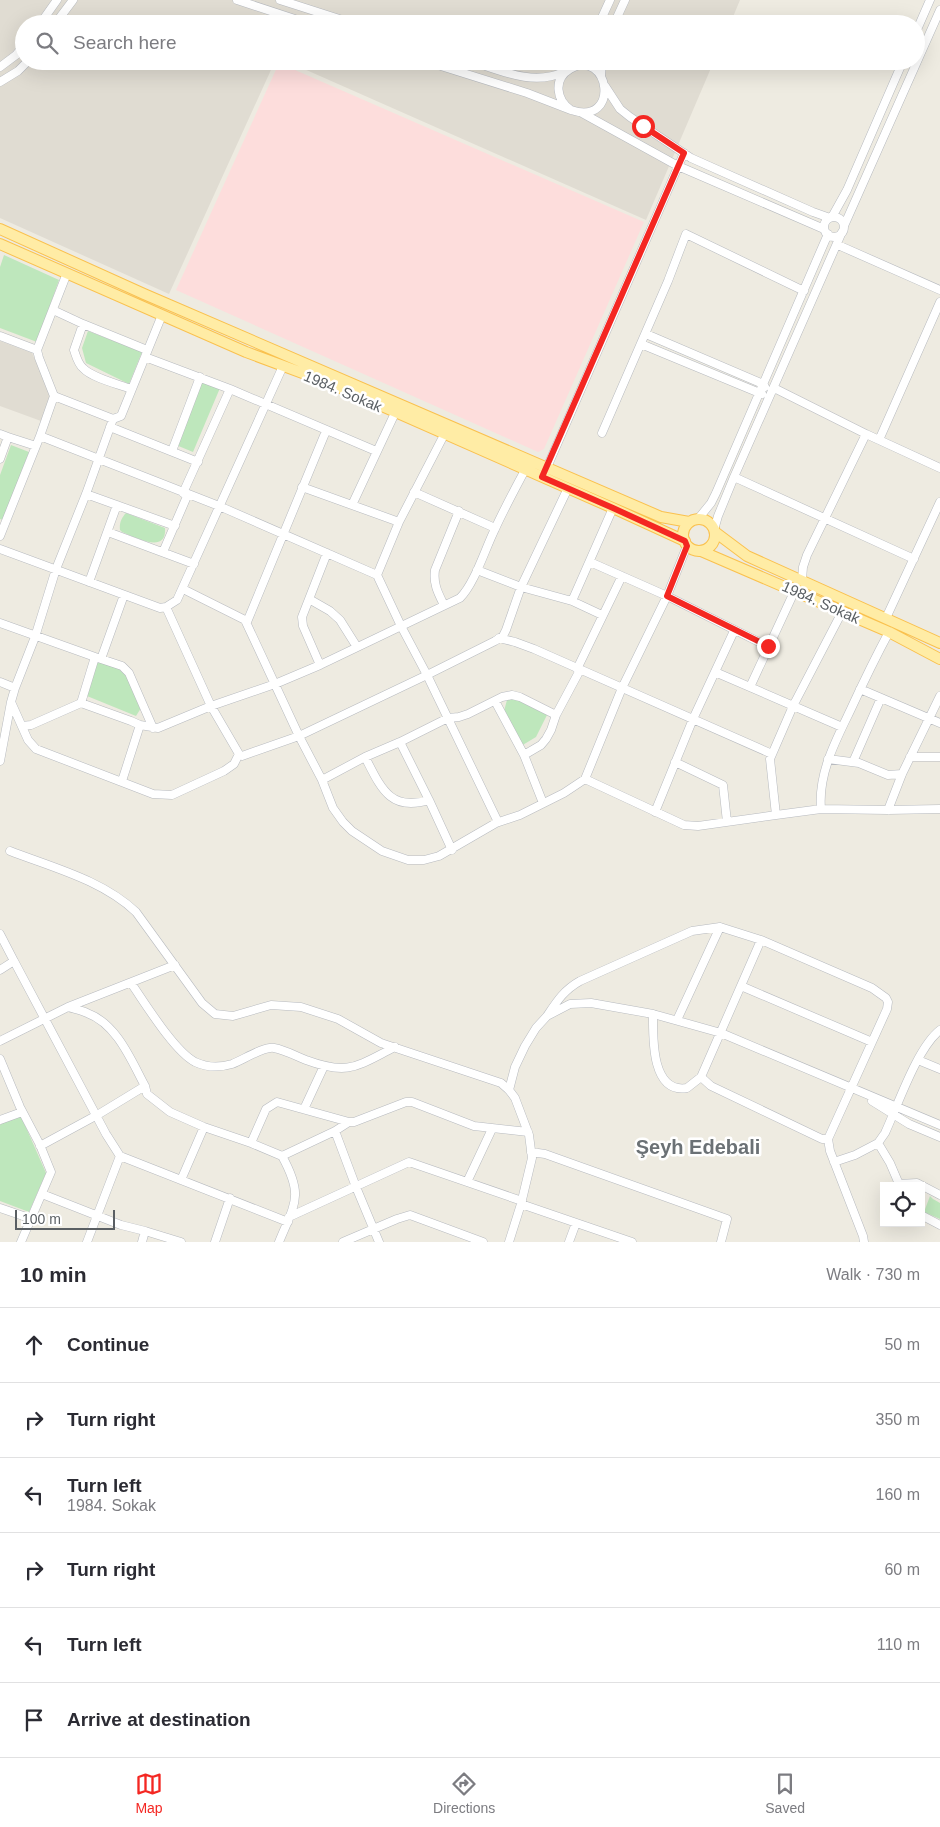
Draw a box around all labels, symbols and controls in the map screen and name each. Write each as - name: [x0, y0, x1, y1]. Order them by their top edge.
- search box: [15, 15, 925, 70]
- icon: search: [33, 29, 61, 57]
- text: Search here: [73, 32, 177, 53]
- route start: [632, 115, 655, 138]
- street label: 1984. Sokak: [301, 367, 385, 415]
- street label: 1984. Sokak: [779, 577, 863, 627]
- route end: [757, 635, 780, 658]
- district label: Şeyh Edebali: [636, 1136, 760, 1158]
- map controls: [880, 1182, 925, 1227]
- button: locate: [880, 1182, 925, 1227]
- scale bar: [15, 1207, 115, 1230]
- text: 100 m: [22, 1211, 61, 1227]
- text: 10 min: [20, 1263, 87, 1286]
- text: Walk · 730 m: [826, 1266, 920, 1283]
- icon: ahead: [20, 1331, 48, 1359]
- text: Continue: [67, 1334, 149, 1355]
- text: 50 m: [884, 1336, 920, 1353]
- icon: right: [20, 1406, 48, 1434]
- text: Turn right: [67, 1409, 155, 1430]
- text: 350 m: [876, 1411, 920, 1428]
- text: Turn left: [67, 1475, 142, 1496]
- icon: left: [20, 1481, 48, 1509]
- text: 160 m: [876, 1486, 920, 1503]
- text: 1984. Sokak: [67, 1497, 156, 1514]
- icon: right: [20, 1556, 48, 1584]
- text: Turn right: [67, 1559, 155, 1580]
- text: 60 m: [884, 1561, 920, 1578]
- icon: left: [20, 1631, 48, 1659]
- text: Turn left: [67, 1634, 142, 1655]
- text: 110 m: [877, 1636, 920, 1653]
- icon: arrive: [20, 1706, 48, 1734]
- text: Arrive at destination: [67, 1709, 251, 1730]
- tab: Map: [135, 1770, 163, 1816]
- tab: Directions: [433, 1770, 495, 1816]
- tab: Saved: [765, 1770, 805, 1816]

